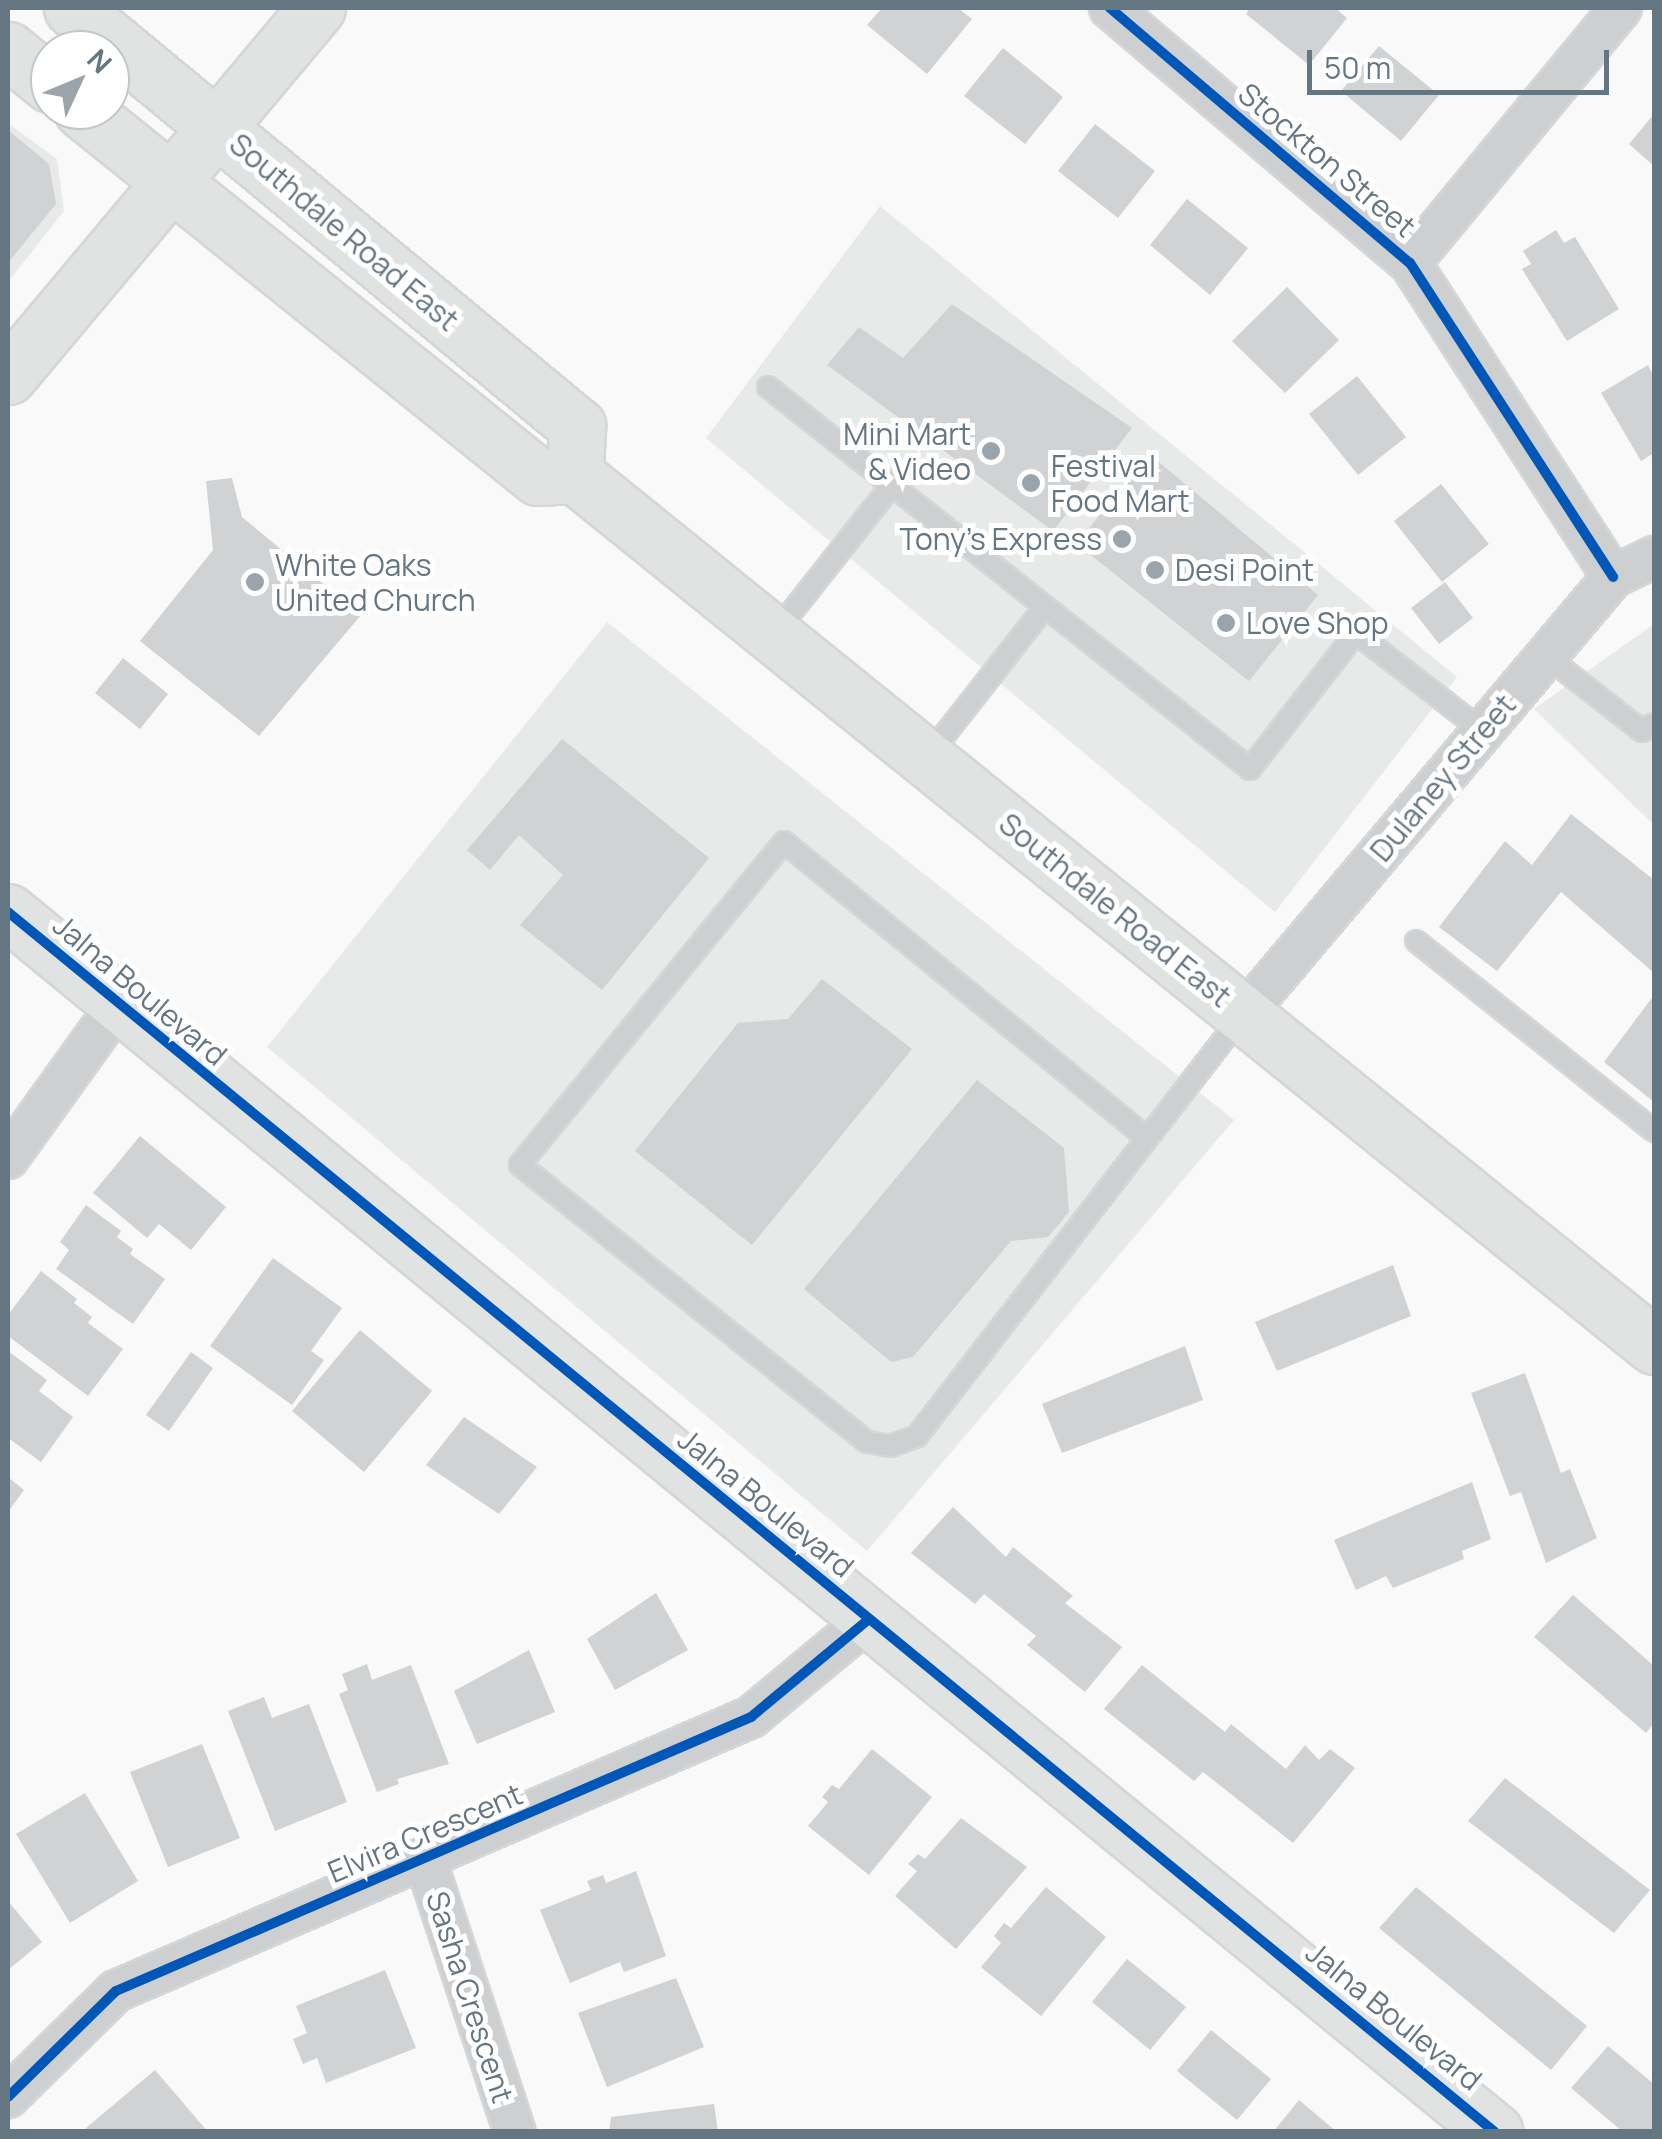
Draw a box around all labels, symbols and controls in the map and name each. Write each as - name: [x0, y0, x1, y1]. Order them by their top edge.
- north arrow: [30, 30, 130, 130]
- scale bar: [1312, 30, 1614, 92]
- text: N: [79, 40, 121, 81]
- text: 50 m: [1324, 47, 1391, 88]
- street label: Stockton Street: [1231, 75, 1423, 245]
- street label: Southdale Road East: [222, 126, 466, 338]
- place label: Mini Mart & Video: [843, 416, 971, 486]
- marker: Mini Mart & Video: [980, 440, 1002, 462]
- place label: Festival Food Mart: [1051, 448, 1190, 518]
- marker: Festival Food Mart: [1020, 472, 1042, 494]
- place label: Tony's Express: [900, 521, 1102, 557]
- marker: Tony's Express: [1111, 528, 1133, 550]
- place label: White Oaks United Church: [275, 547, 476, 618]
- place label: Desi Point: [1175, 552, 1314, 588]
- marker: Desi Point: [1144, 559, 1166, 581]
- marker: White Oaks United Church: [244, 571, 266, 593]
- place label: Love Shop: [1246, 605, 1388, 641]
- marker: Love Shop: [1215, 612, 1237, 634]
- street label: Dulaney Street: [1363, 687, 1523, 869]
- street label: Southdale Road East: [992, 806, 1238, 1014]
- street label: Jalna Boulevard: [46, 907, 234, 1073]
- street label: Jalna Boulevard: [671, 1421, 861, 1585]
- street label: Elvira Crescent: [322, 1776, 528, 1890]
- street label: Sasha Crescent: [419, 1887, 521, 2107]
- street label: Jalna Boulevard: [1299, 1934, 1489, 2098]

